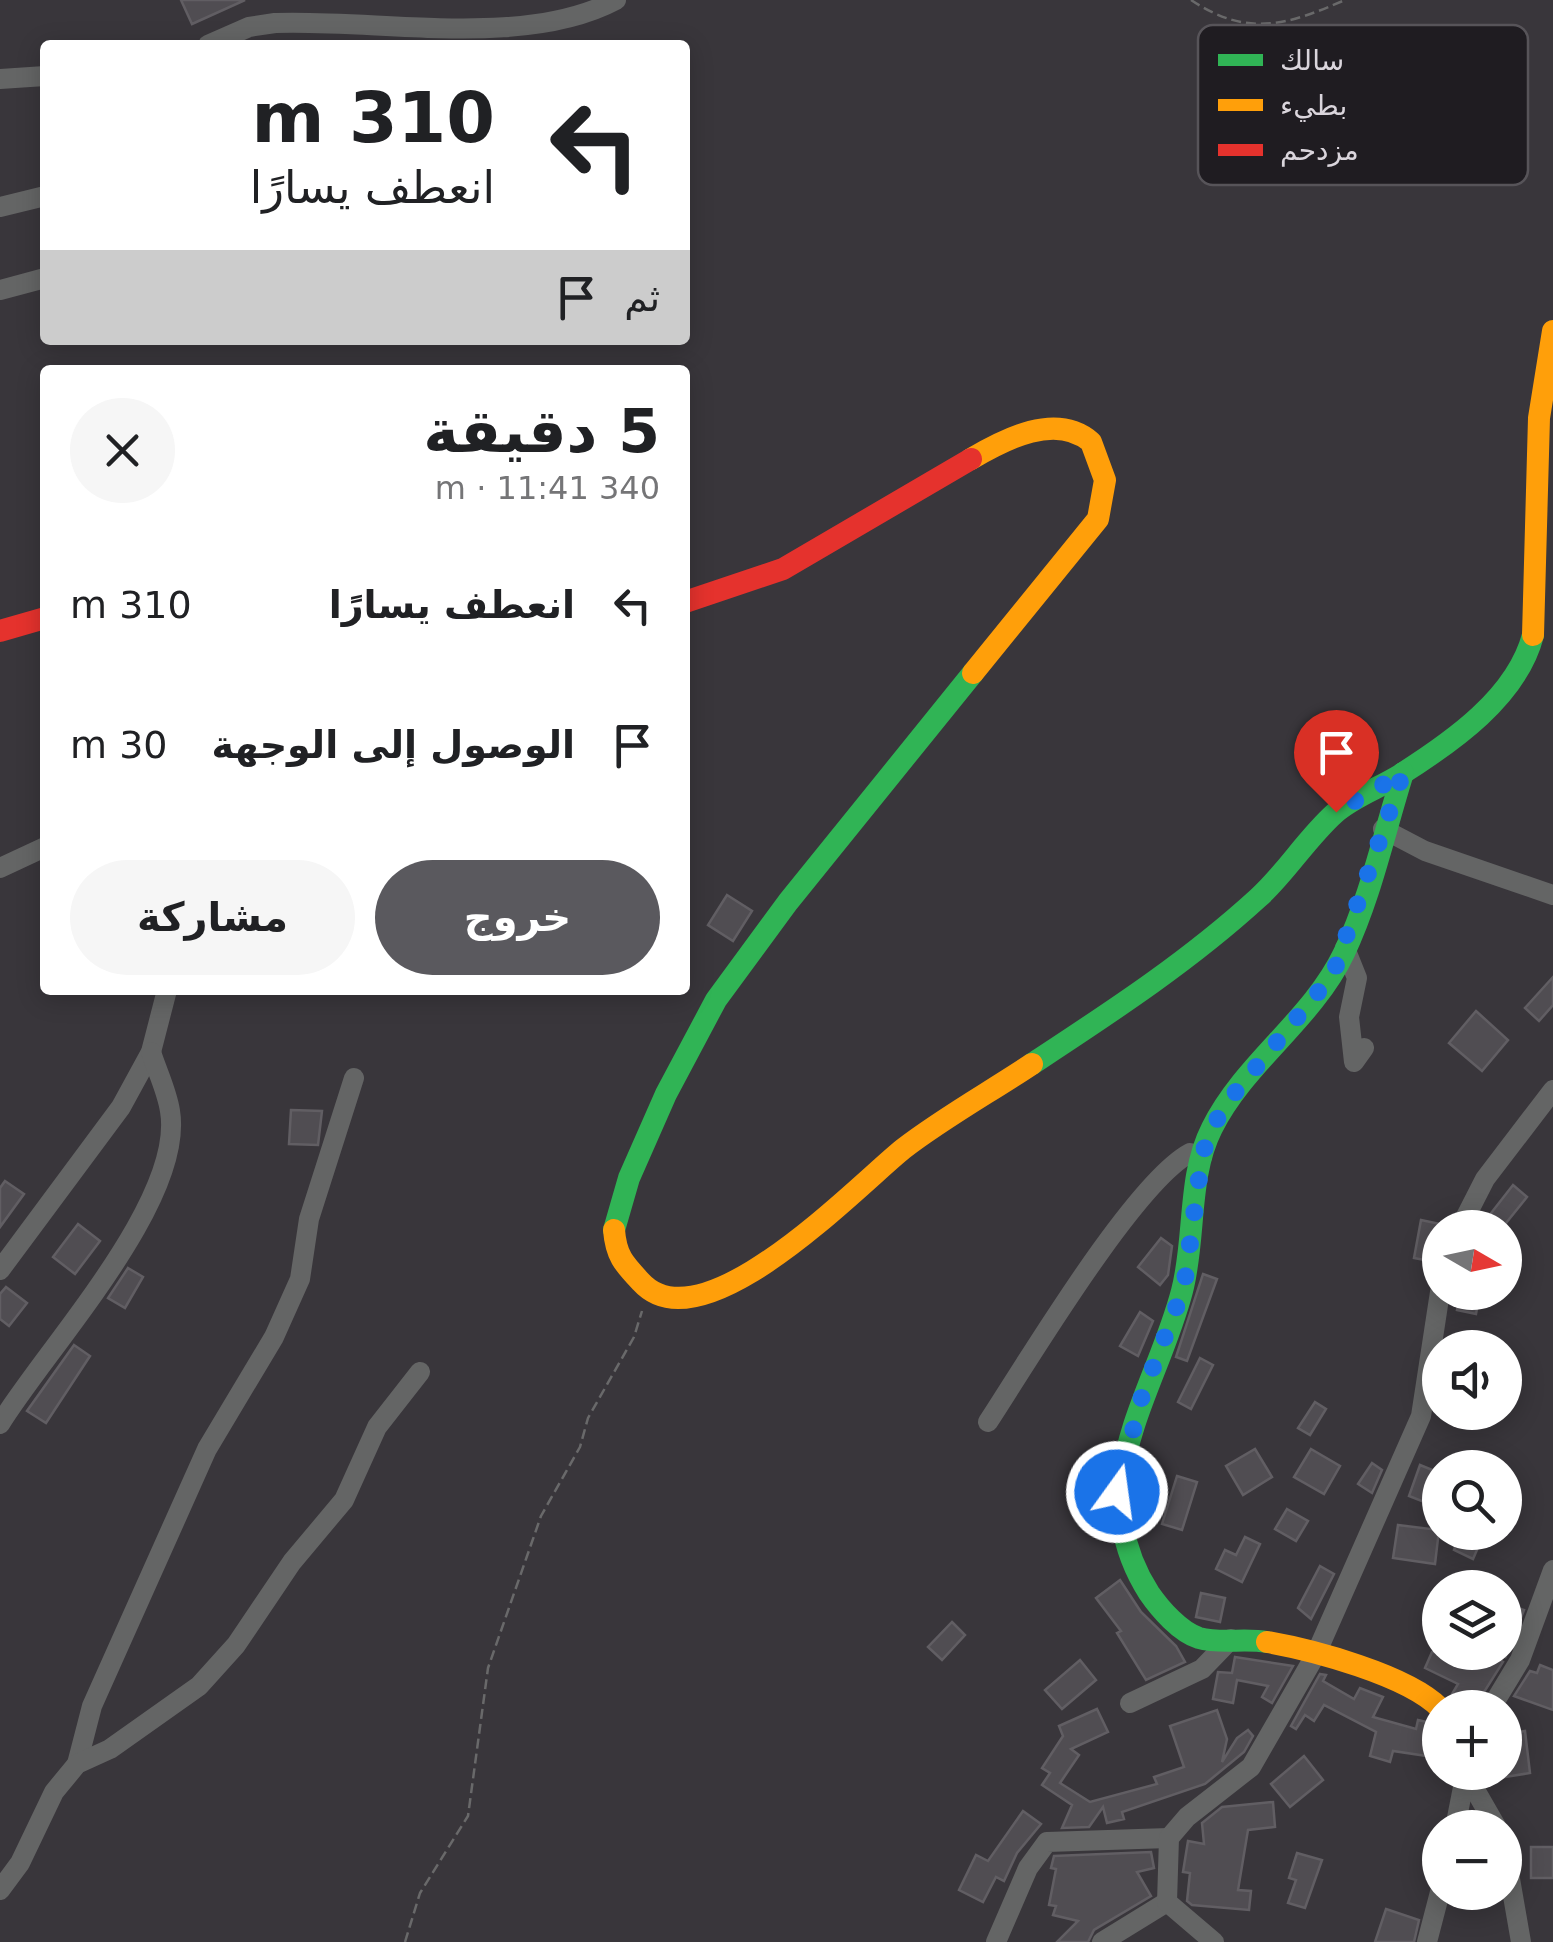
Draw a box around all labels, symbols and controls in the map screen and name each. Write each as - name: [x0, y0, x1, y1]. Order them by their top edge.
- legend: [1198, 25, 1528, 185]
- text: سالك: [1280, 44, 1344, 77]
- text: 310 m: [252, 77, 495, 159]
- icon: left: [530, 80, 660, 210]
- text: بطيء: [1280, 89, 1347, 122]
- text: مزدحم: [1280, 134, 1359, 167]
- text: انعطف يسارًا: [250, 161, 495, 214]
- icon: arrive: [549, 270, 604, 325]
- text: ثم: [624, 276, 660, 320]
- text: 5 دقيقة: [423, 396, 660, 466]
- button: close: [70, 398, 175, 503]
- text: 340 m · 11:41: [435, 469, 660, 507]
- icon: left: [605, 578, 660, 633]
- text: 310 m: [70, 583, 192, 627]
- text: انعطف يسارًا: [329, 583, 575, 627]
- pin: [1294, 710, 1379, 813]
- icon: arrive: [605, 718, 660, 773]
- text: 30 m: [70, 723, 167, 767]
- text: الوصول إلى الوجهة: [212, 723, 575, 767]
- icon: arrive: [1309, 725, 1364, 780]
- button: مشاركة: [70, 860, 355, 975]
- button: خروج: [375, 860, 660, 975]
- north arrow: [1422, 1210, 1522, 1310]
- map controls: [1422, 1210, 1522, 1910]
- button: sound: [1422, 1330, 1522, 1430]
- position arrow: [1065, 1440, 1169, 1544]
- button: search: [1422, 1450, 1522, 1550]
- button: layers: [1422, 1570, 1522, 1670]
- button: +: [1422, 1690, 1522, 1790]
- button: −: [1422, 1810, 1522, 1910]

